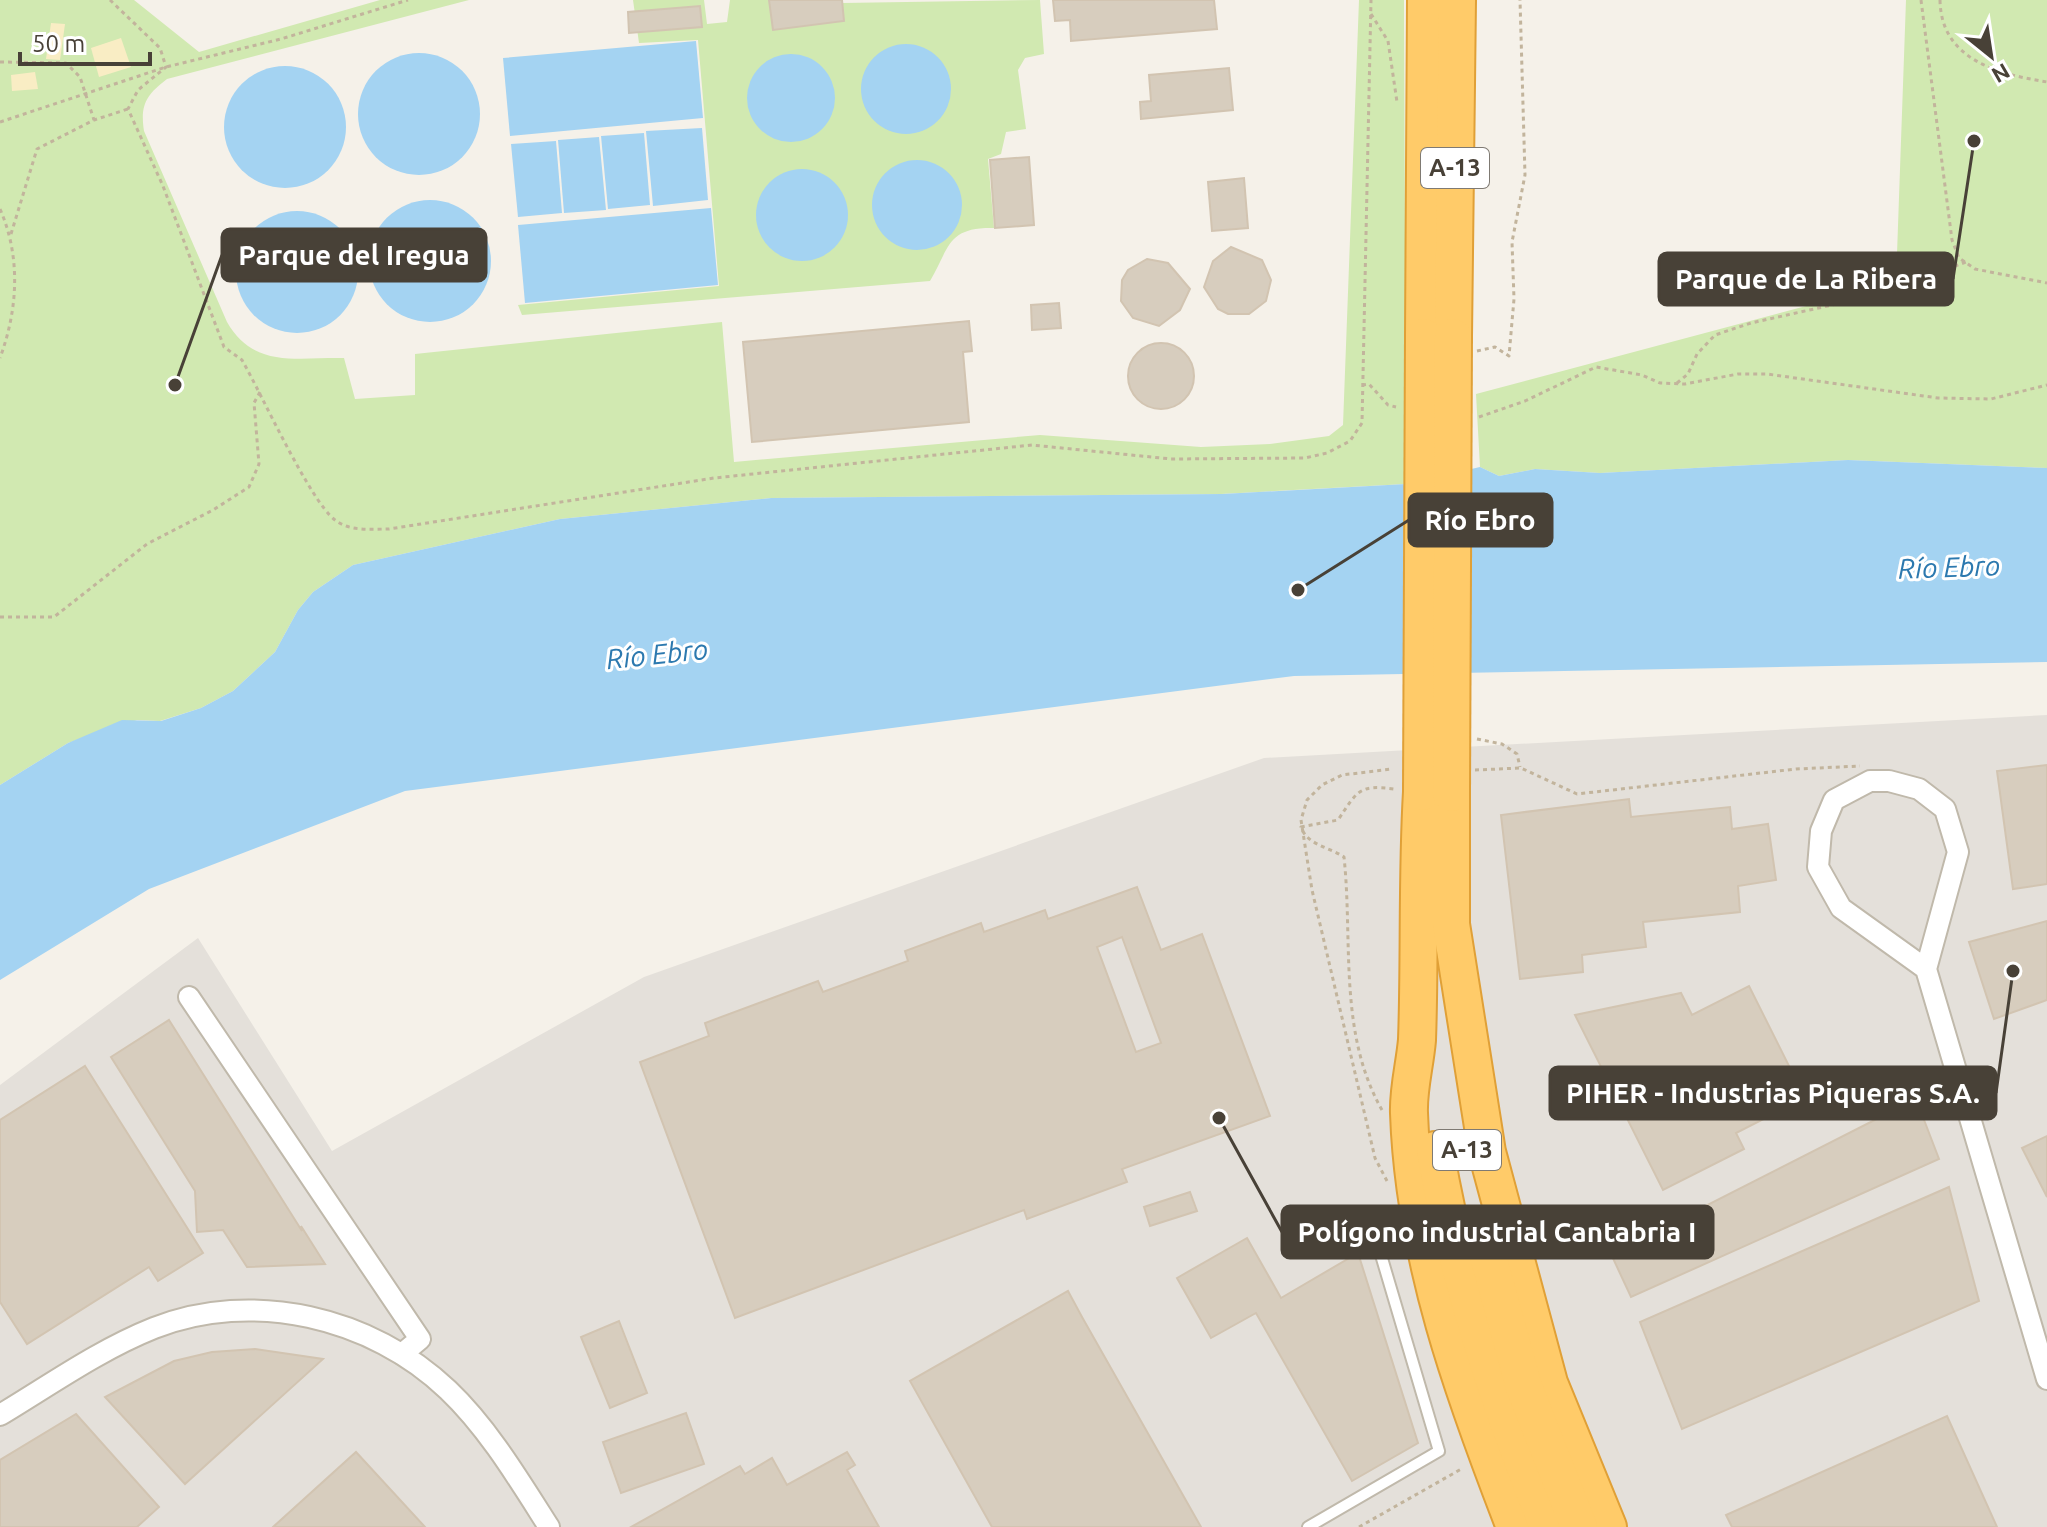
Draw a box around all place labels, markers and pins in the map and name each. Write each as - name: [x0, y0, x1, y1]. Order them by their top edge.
- callout: Parque del Iregua: [222, 229, 486, 281]
- callout: Parque de La Ribera: [1659, 253, 1953, 305]
- callout: Río Ebro: [1409, 494, 1552, 546]
- callout: PIHER - Industrias Piqueras S.A.: [1550, 1067, 1996, 1119]
- callout: Polígono industrial Cantabria I: [1282, 1206, 1713, 1258]

